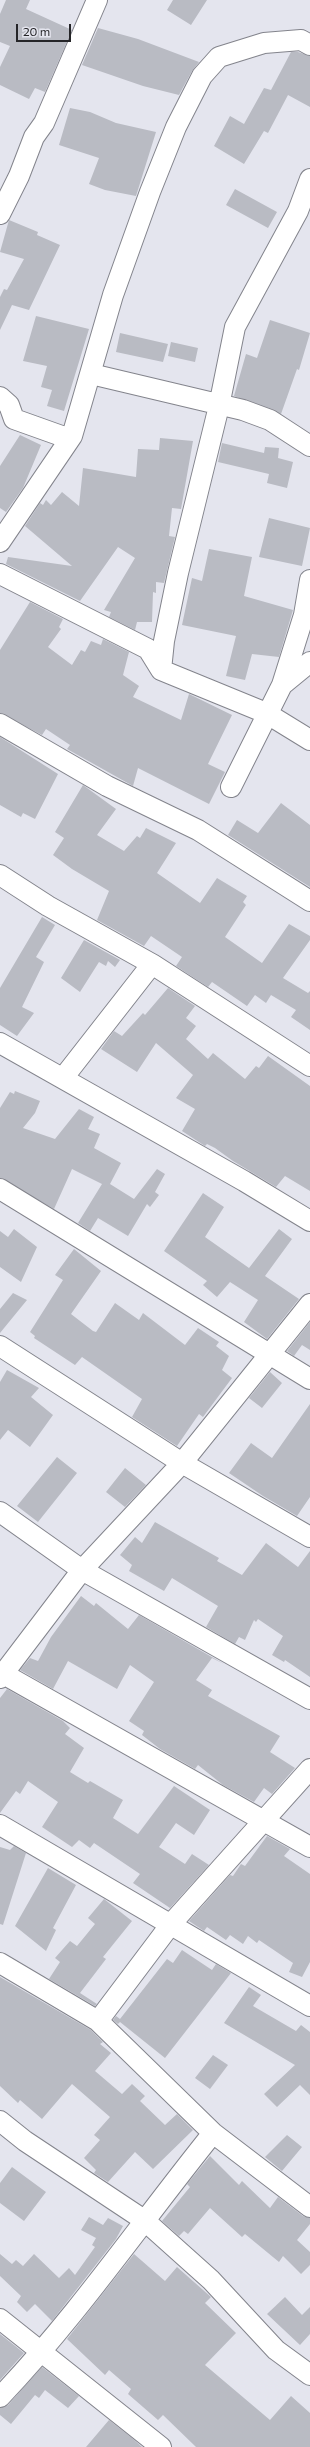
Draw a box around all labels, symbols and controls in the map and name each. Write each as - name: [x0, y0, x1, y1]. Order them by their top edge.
- scale bar: [18, 16, 73, 42]
- text: 20 m: [23, 24, 50, 38]

